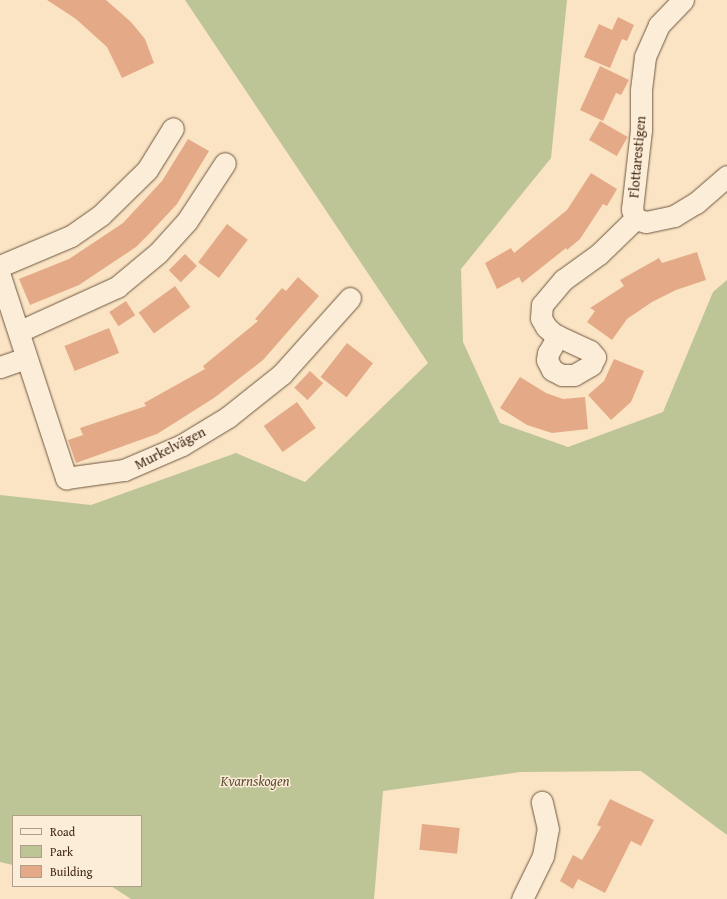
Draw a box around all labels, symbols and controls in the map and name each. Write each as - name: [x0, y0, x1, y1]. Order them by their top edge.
- street label: Flottarestigen: [625, 115, 649, 199]
- street label: Murkelvägen: [132, 423, 208, 473]
- park label: Kvarnskogen: [220, 773, 290, 789]
- legend: [12, 815, 142, 887]
- text: Road: [50, 823, 75, 840]
- text: Park: [50, 843, 73, 860]
- text: Building: [50, 863, 93, 880]

